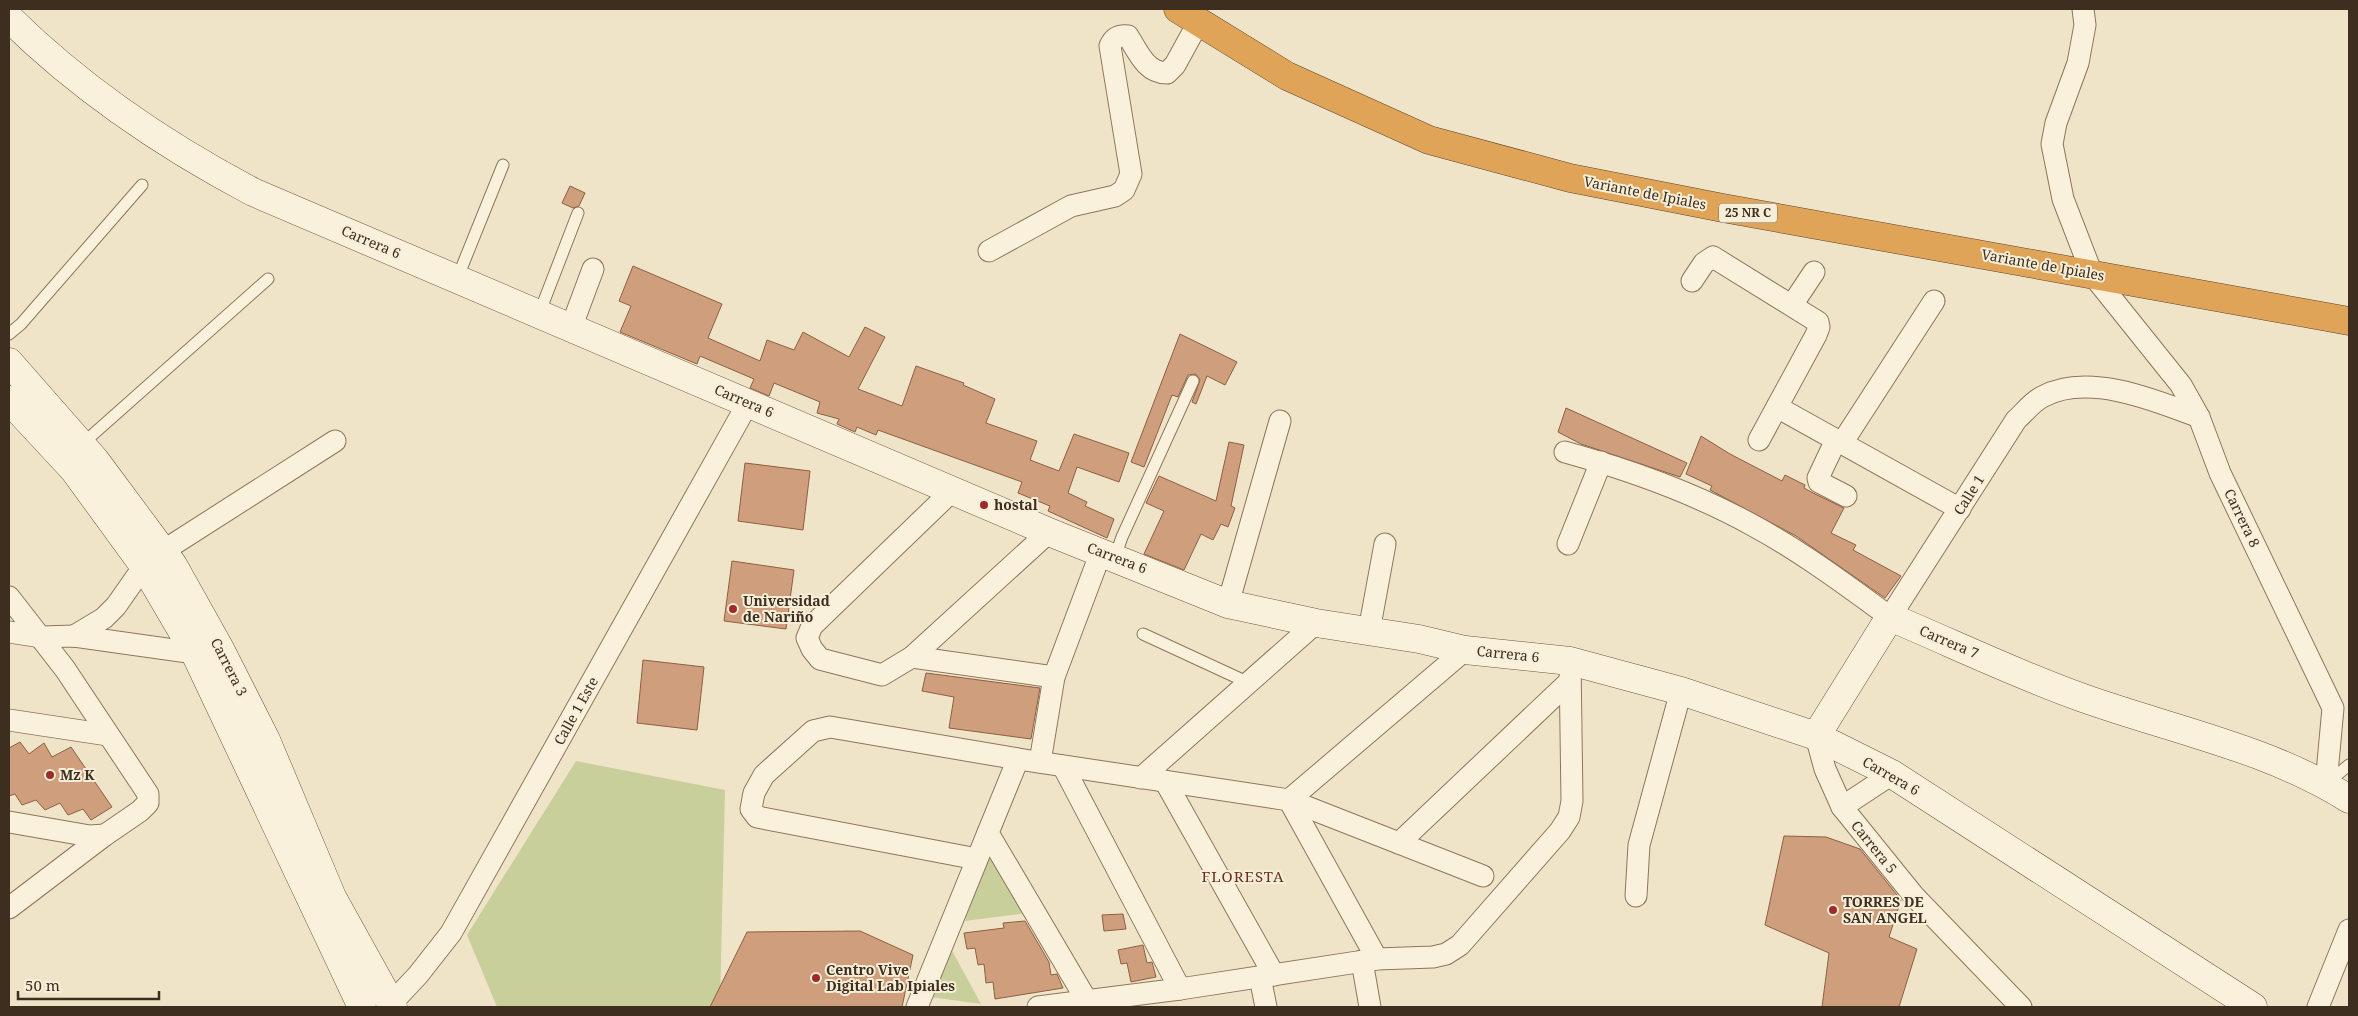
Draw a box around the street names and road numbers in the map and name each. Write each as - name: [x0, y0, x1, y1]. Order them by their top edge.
- street label: Variante de Ipiales: [1582, 171, 1708, 214]
- road number: 25 NR C: [1719, 204, 1777, 222]
- street label: Carrera 6: [339, 221, 404, 263]
- street label: Variante de Ipiales: [1980, 244, 2106, 285]
- street label: Carrera 6: [712, 380, 777, 422]
- street label: Calle 1: [1949, 471, 1988, 518]
- street label: Carrera 8: [2220, 485, 2265, 550]
- street label: Carrera 6: [1084, 537, 1150, 578]
- street label: Carrera 7: [1917, 621, 1982, 663]
- street label: Carrera 3: [207, 634, 252, 699]
- street label: Carrera 6: [1476, 641, 1540, 666]
- street label: Calle 1 Este: [549, 673, 602, 748]
- street label: Carrera 6: [1859, 752, 1923, 800]
- street label: Carrera 5: [1847, 816, 1902, 877]

